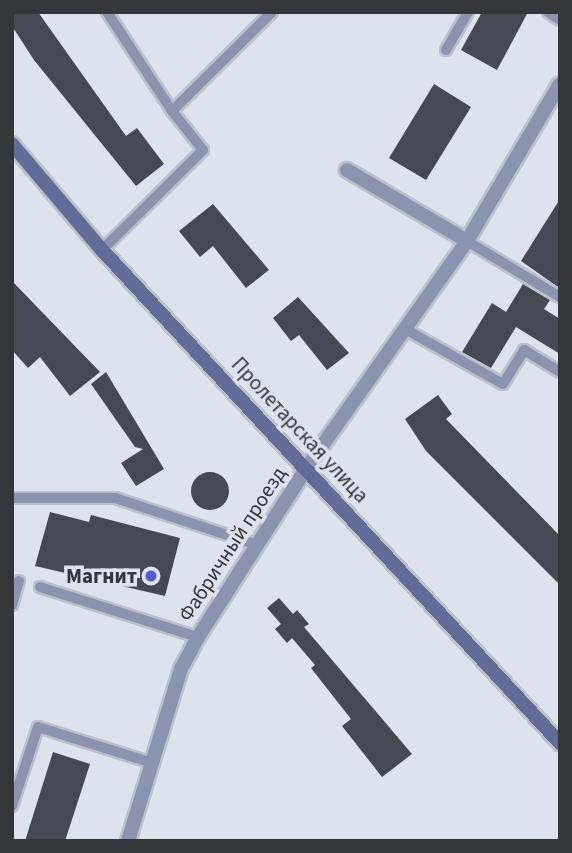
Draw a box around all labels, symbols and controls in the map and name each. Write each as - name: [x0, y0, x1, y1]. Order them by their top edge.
- street label: Пролетарская улица: [226, 352, 374, 508]
- street label: Фабричный проезд: [173, 462, 291, 626]
- place label: Магнит: [66, 563, 137, 589]
- marker: Магнит: [143, 568, 159, 584]

